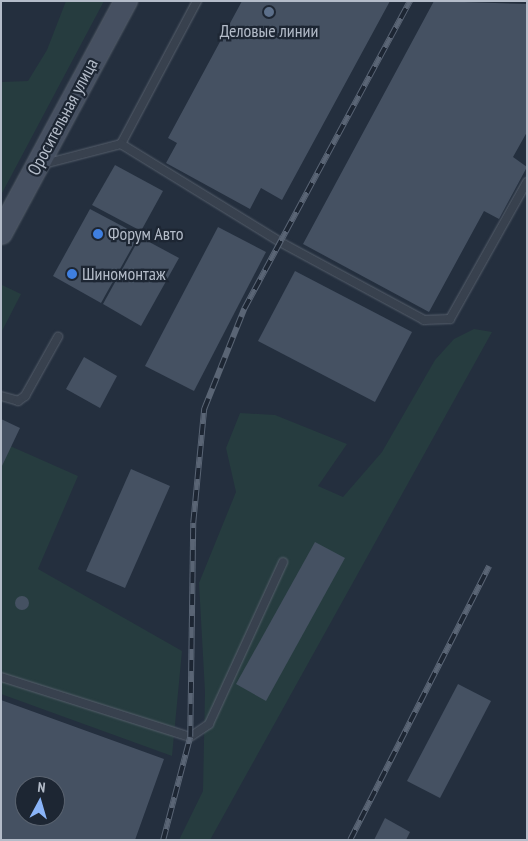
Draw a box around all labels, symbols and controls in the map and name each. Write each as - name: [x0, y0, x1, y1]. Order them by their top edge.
- marker: Деловые линии: [263, 6, 275, 18]
- place label: Деловые линии: [220, 20, 318, 42]
- street label: Оросительная улица: [23, 55, 103, 179]
- place label: Форум Авто: [108, 223, 184, 245]
- marker: Форум Авто: [92, 228, 104, 240]
- place label: Шиномонтаж: [82, 263, 166, 285]
- marker: Шиномонтаж: [66, 268, 78, 280]
- north arrow: [15, 776, 65, 826]
- text: N: [37, 778, 46, 796]

